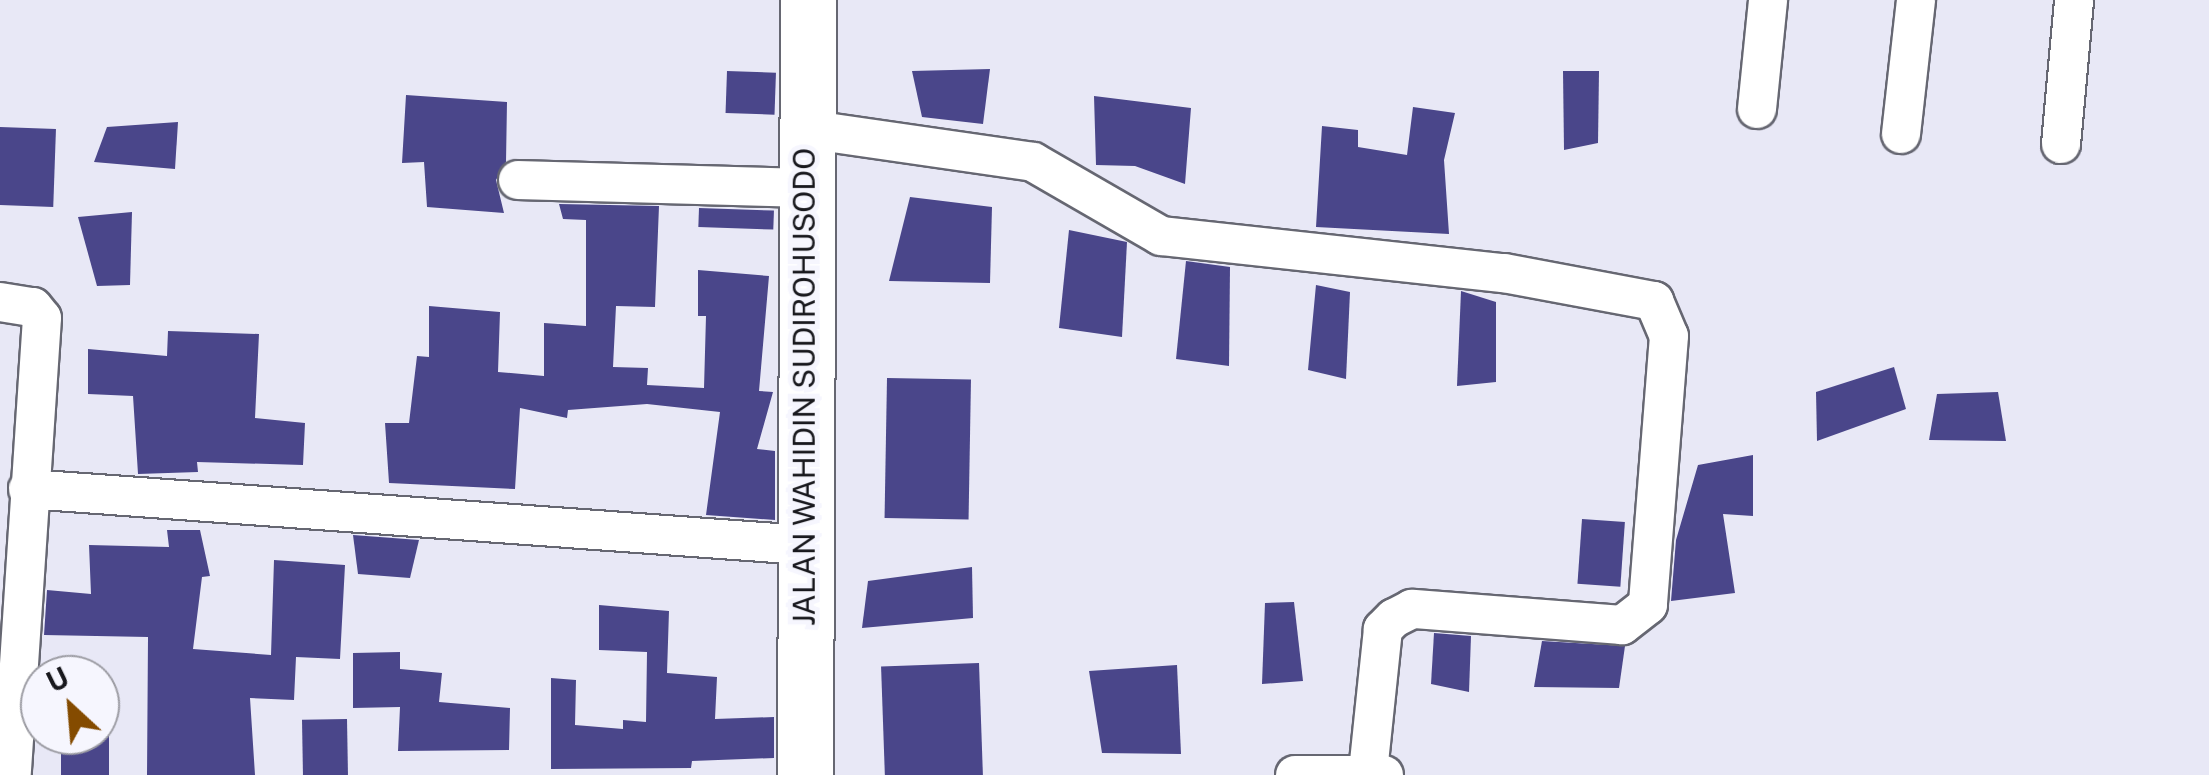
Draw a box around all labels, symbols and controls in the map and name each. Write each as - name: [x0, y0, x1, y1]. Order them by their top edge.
- street label: JALAN WAHIDIN SUDIROHUSODO: [786, 148, 822, 626]
- north arrow: [20, 655, 120, 755]
- text: U: [41, 660, 74, 699]

